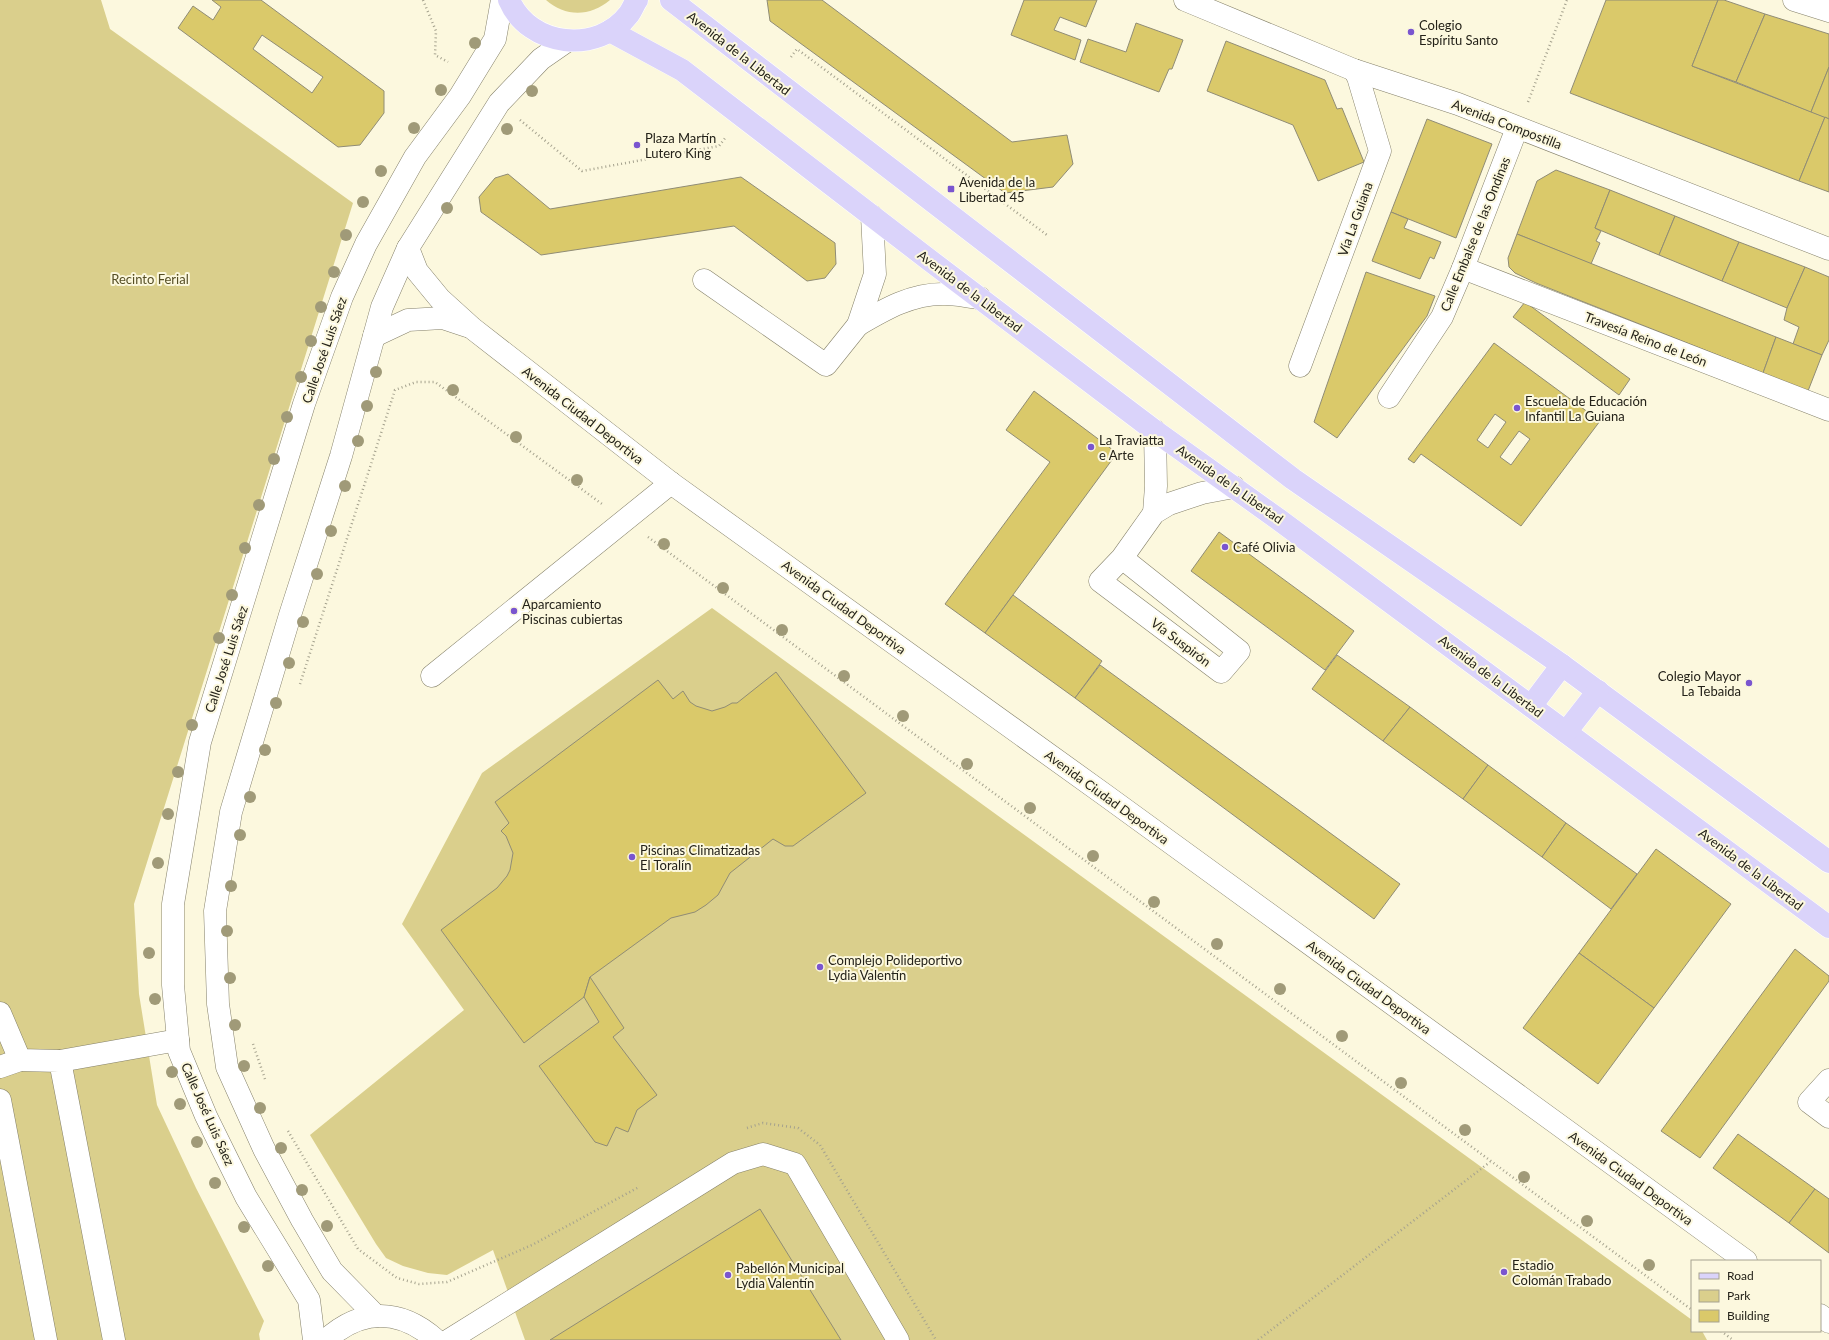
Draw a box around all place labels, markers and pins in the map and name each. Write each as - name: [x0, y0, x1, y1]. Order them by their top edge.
- place label: Colegio Espíritu Santo: [1419, 17, 1498, 48]
- marker: Colegio Espíritu Santo: [1406, 27, 1416, 37]
- place label: Plaza Martín Lutero King: [645, 130, 716, 161]
- marker: Plaza Martín Lutero King: [632, 140, 642, 150]
- place label: Avenida de la Libertad 45: [959, 174, 1035, 205]
- marker: Avenida de la Libertad 45: [946, 184, 956, 194]
- place label: Escuela de Educación Infantil La Guiana: [1525, 393, 1647, 424]
- marker: Escuela de Educación Infantil La Guiana: [1512, 403, 1522, 413]
- place label: La Traviatta e Arte: [1099, 432, 1164, 463]
- marker: La Traviatta e Arte: [1086, 442, 1096, 452]
- place label: Café Olivia: [1233, 539, 1295, 555]
- marker: Café Olivia: [1220, 542, 1230, 552]
- place label: Aparcamiento Piscinas cubiertas: [522, 596, 623, 627]
- marker: Aparcamiento Piscinas cubiertas: [509, 606, 519, 616]
- place label: Colegio Mayor La Tebaida: [1658, 668, 1741, 699]
- marker: Colegio Mayor La Tebaida: [1744, 678, 1754, 688]
- place label: Piscinas Climatizadas El Toralín: [640, 842, 761, 873]
- marker: Piscinas Climatizadas El Toralín: [627, 852, 637, 862]
- place label: Complejo Polideportivo Lydia Valentín: [828, 952, 962, 983]
- marker: Complejo Polideportivo Lydia Valentín: [815, 962, 825, 972]
- place label: Estadio Colomán Trabado: [1512, 1257, 1611, 1288]
- place label: Pabellón Municipal Lydia Valentín: [736, 1260, 844, 1291]
- marker: Estadio Colomán Trabado: [1499, 1267, 1509, 1277]
- marker: Pabellón Municipal Lydia Valentín: [723, 1270, 733, 1280]

